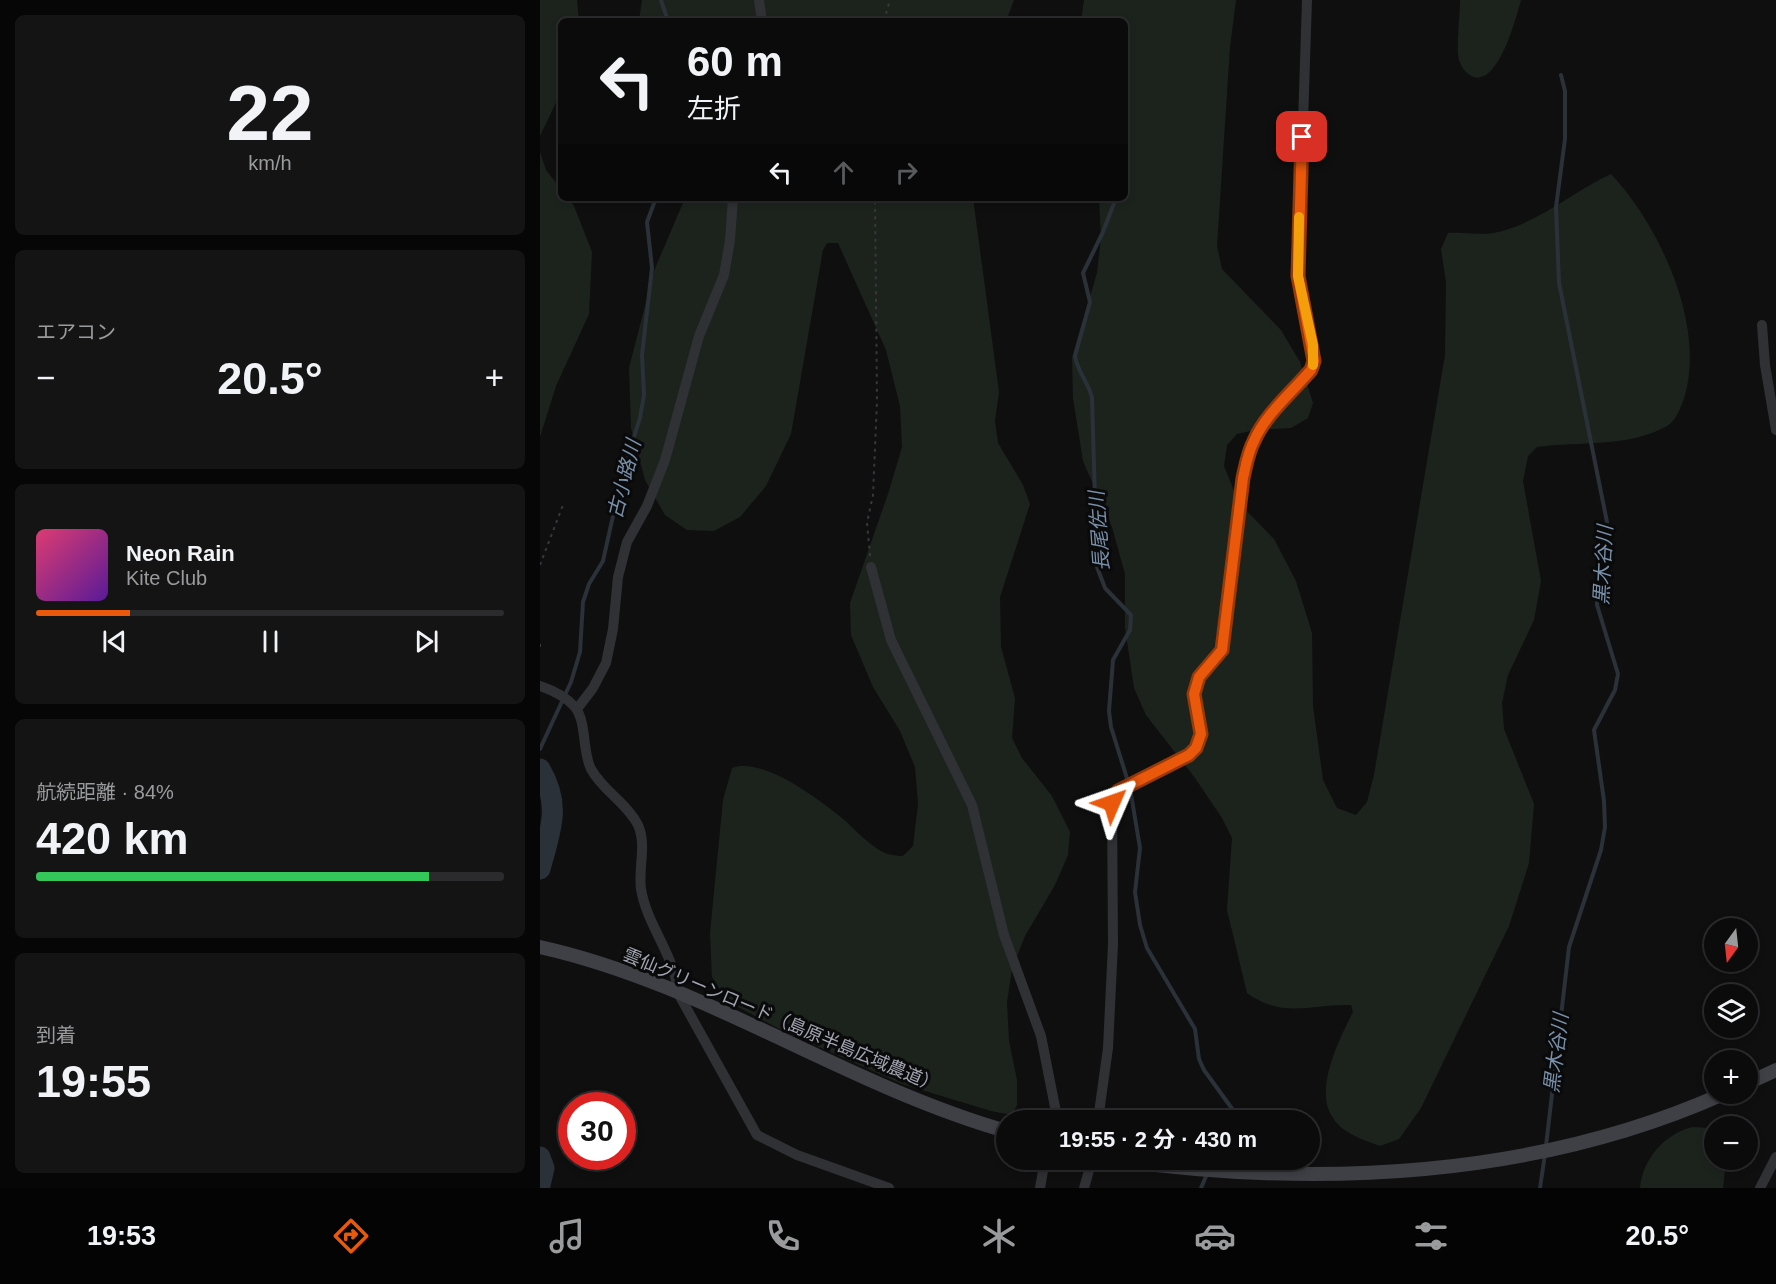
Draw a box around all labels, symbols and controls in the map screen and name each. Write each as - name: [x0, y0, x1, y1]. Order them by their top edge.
- text: 60 m: [687, 38, 783, 85]
- icon: left: [588, 42, 666, 120]
- text: 22: [227, 69, 313, 157]
- text: 左折: [687, 94, 741, 124]
- pin: [1276, 111, 1327, 162]
- icon: arrive: [1285, 120, 1318, 153]
- text: km/h: [248, 152, 292, 174]
- icon: left: [764, 156, 797, 189]
- icon: ahead: [827, 156, 860, 189]
- icon: right: [890, 156, 923, 189]
- text: エアコン: [36, 321, 116, 343]
- text: 20.5°: [217, 353, 323, 404]
- text: −: [36, 359, 55, 396]
- text: +: [485, 359, 504, 396]
- water label: 古小路川: [604, 436, 645, 520]
- water label: 長尾佐川: [1085, 488, 1113, 572]
- water label: 黒木谷川: [1590, 522, 1616, 606]
- text: Neon Rain: [126, 541, 235, 566]
- text: Kite Club: [126, 567, 207, 589]
- icon: previous: [98, 625, 131, 658]
- icon: pause: [254, 625, 287, 658]
- icon: next: [410, 625, 443, 658]
- position arrow: [1080, 771, 1144, 835]
- text: 航続距離 · 84%: [36, 781, 174, 803]
- text: 420 km: [36, 813, 189, 864]
- north arrow: [1704, 918, 1758, 972]
- map controls: [1704, 918, 1758, 1170]
- street label: 雲仙グリーンロード（島原半島広域農道）: [620, 944, 942, 1096]
- button: layers: [1704, 984, 1758, 1038]
- water label: 黒木谷川: [1540, 1010, 1572, 1094]
- text: 到着: [36, 1024, 76, 1046]
- button: +: [1704, 1050, 1758, 1104]
- text: 19:55: [36, 1056, 151, 1107]
- speed limit sign: 30: [558, 1092, 636, 1170]
- button: −: [1704, 1116, 1758, 1170]
- text: 19:55 · 2 分 · 430 m: [1059, 1127, 1257, 1152]
- icon: directions: [330, 1215, 372, 1257]
- icon: music: [546, 1215, 588, 1257]
- icon: phone: [762, 1215, 804, 1257]
- icon: climate: [978, 1215, 1020, 1257]
- icon: car: [1194, 1215, 1236, 1257]
- icon: filters: [1410, 1215, 1452, 1257]
- text: 19:53: [87, 1221, 156, 1251]
- text: 20.5°: [1626, 1221, 1689, 1251]

